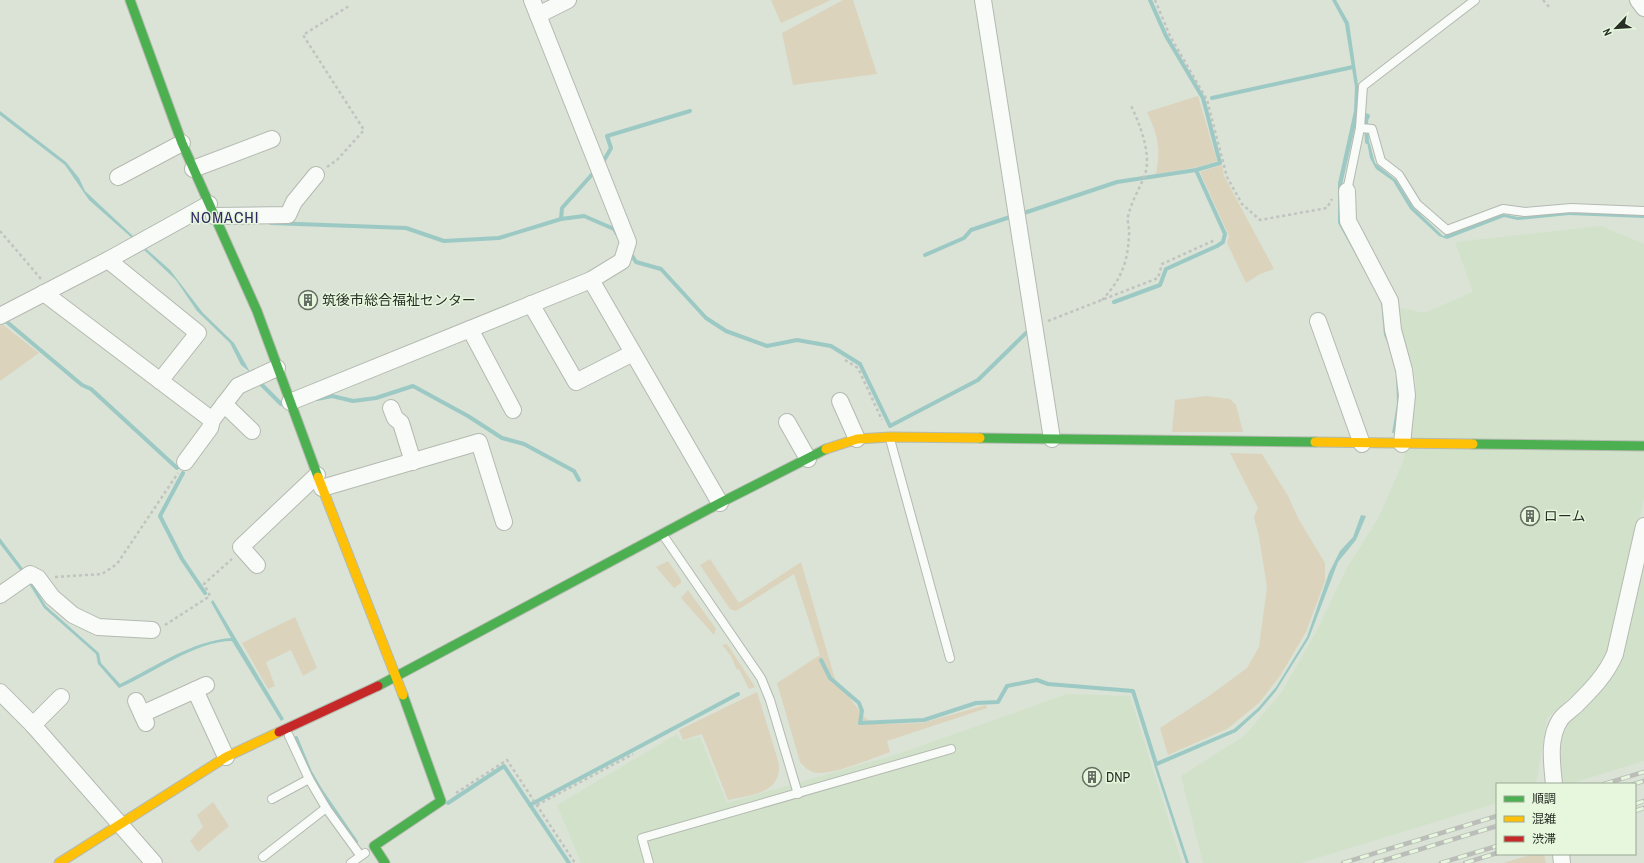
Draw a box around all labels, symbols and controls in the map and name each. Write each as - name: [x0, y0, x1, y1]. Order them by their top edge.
- north arrow: [1596, 8, 1636, 48]
- text: N: [1599, 26, 1615, 38]
- district label: NOMACHI: [191, 206, 259, 228]
- building icon: 筑後市総合福祉センター: [297, 289, 319, 311]
- place label: 筑後市総合福祉センター: [322, 291, 476, 309]
- building icon: ローム: [1519, 505, 1541, 527]
- place label: ローム: [1544, 507, 1586, 525]
- building icon: DNP: [1081, 766, 1103, 788]
- place label: DNP: [1106, 768, 1131, 786]
- legend: [1496, 783, 1636, 855]
- text: 順調: [1532, 791, 1556, 807]
- text: 混雑: [1532, 811, 1556, 827]
- text: 渋滞: [1532, 831, 1556, 847]

